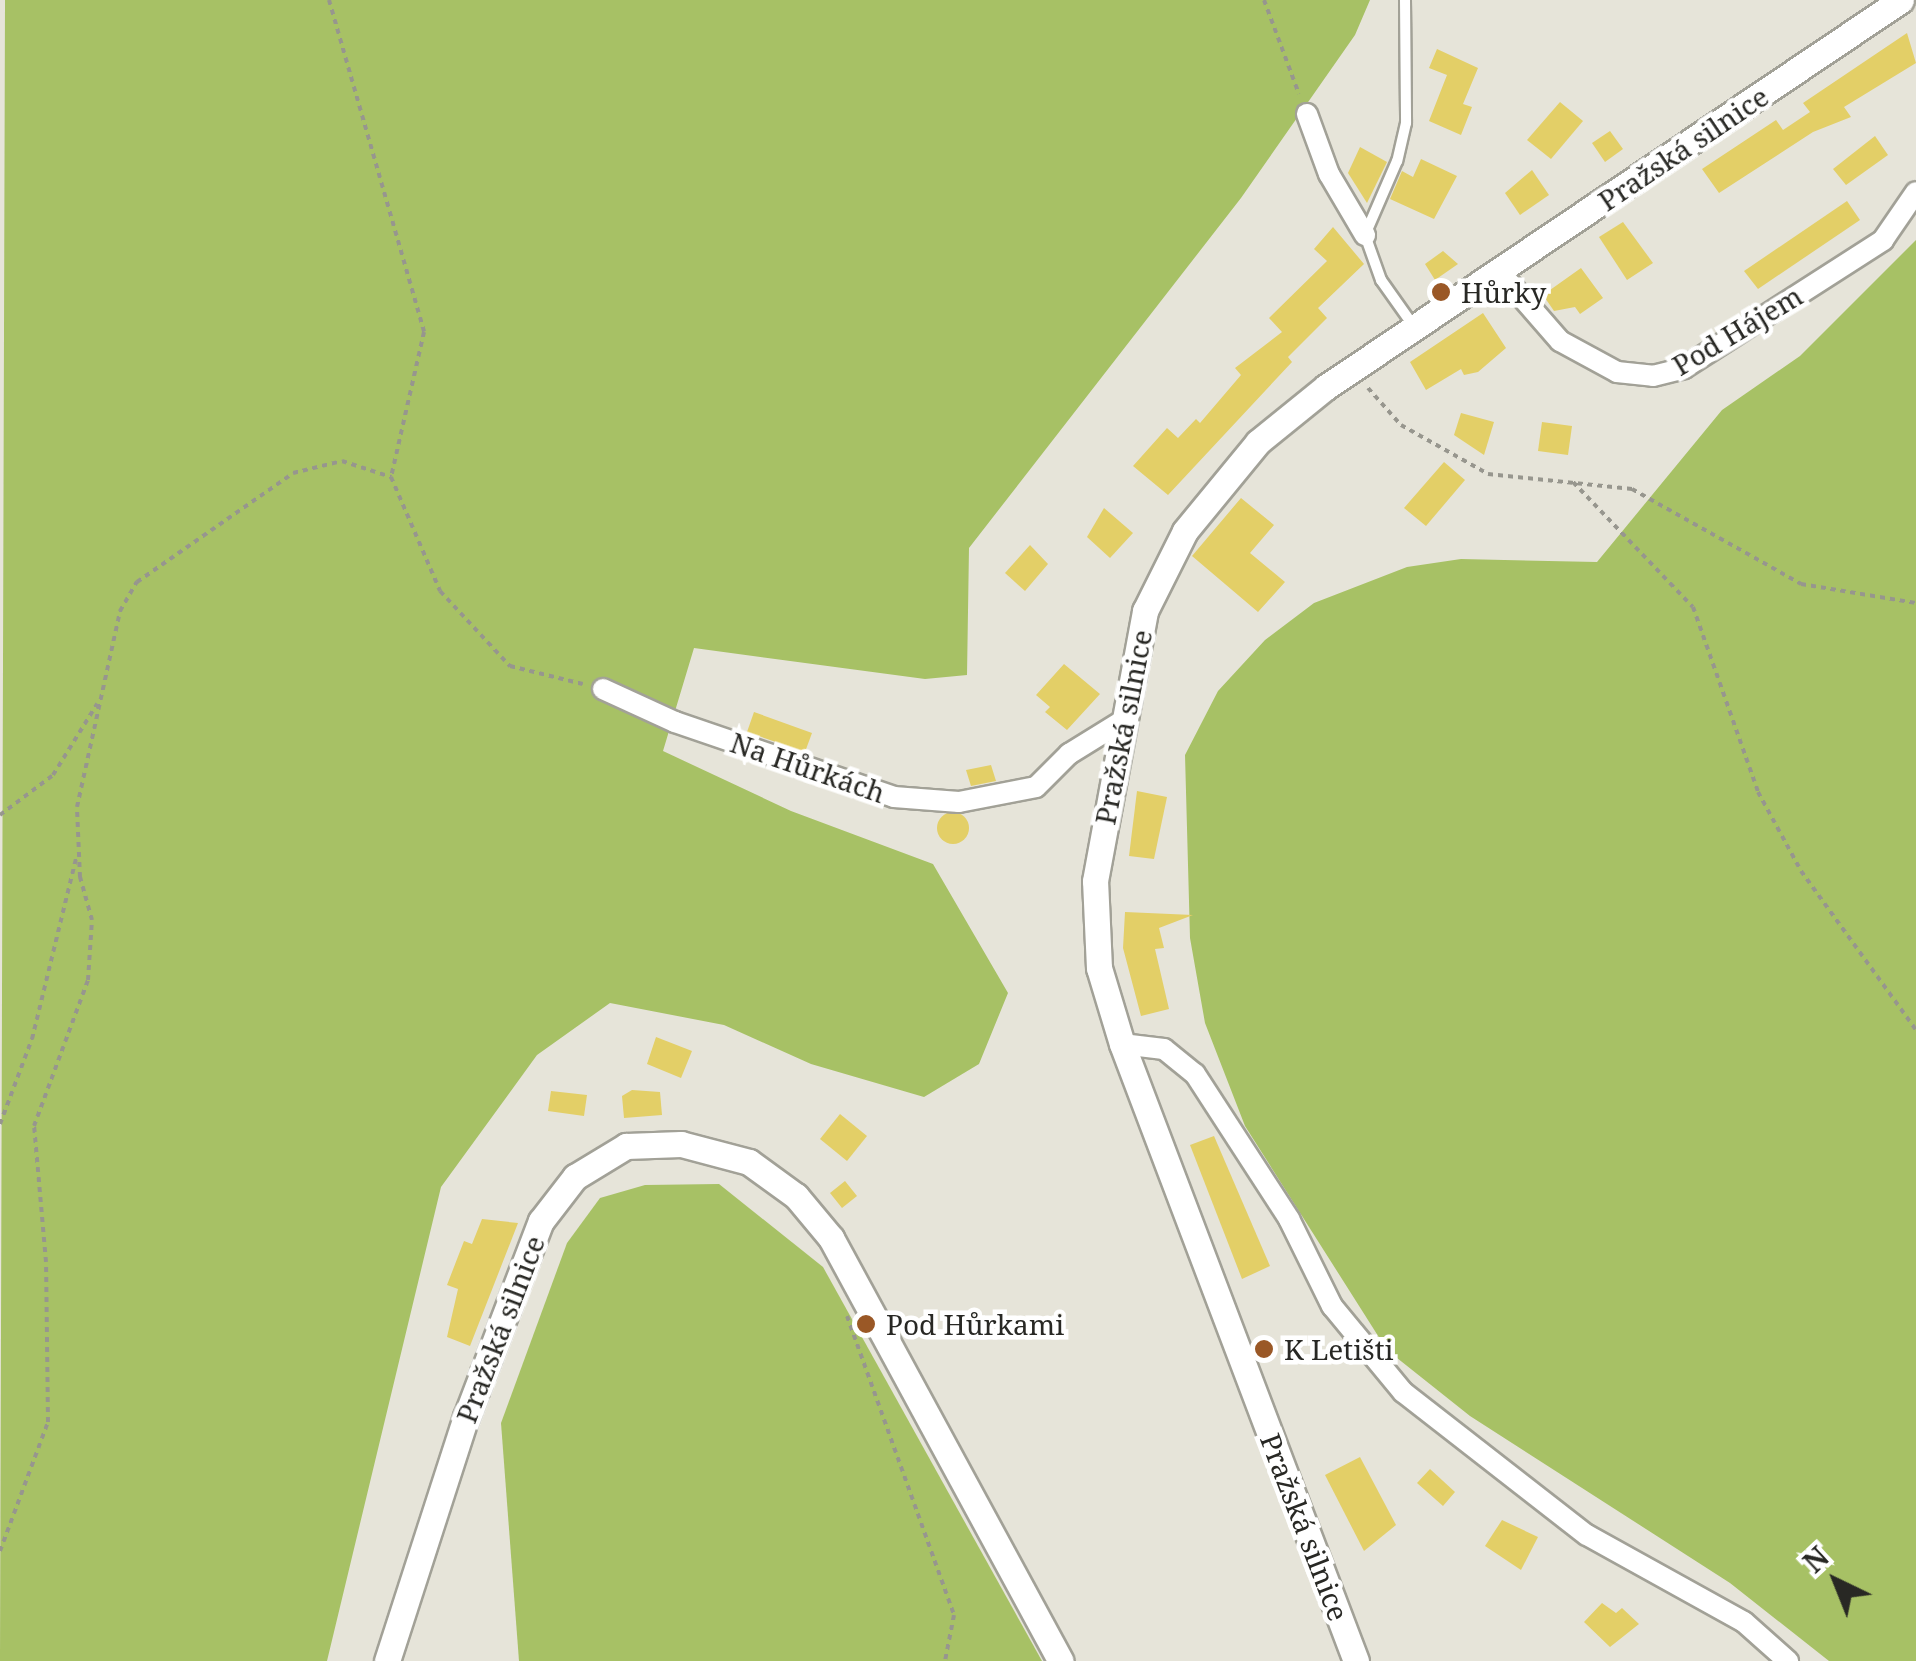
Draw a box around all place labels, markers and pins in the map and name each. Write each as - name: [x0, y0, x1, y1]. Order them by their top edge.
- place label: Hůrky: [1461, 275, 1546, 309]
- marker: Hůrky: [1430, 281, 1452, 303]
- place label: Pod Hůrkami: [886, 1307, 1064, 1341]
- marker: Pod Hůrkami: [855, 1313, 877, 1335]
- place label: K Letišti: [1284, 1332, 1394, 1366]
- marker: K Letišti: [1253, 1338, 1275, 1360]

